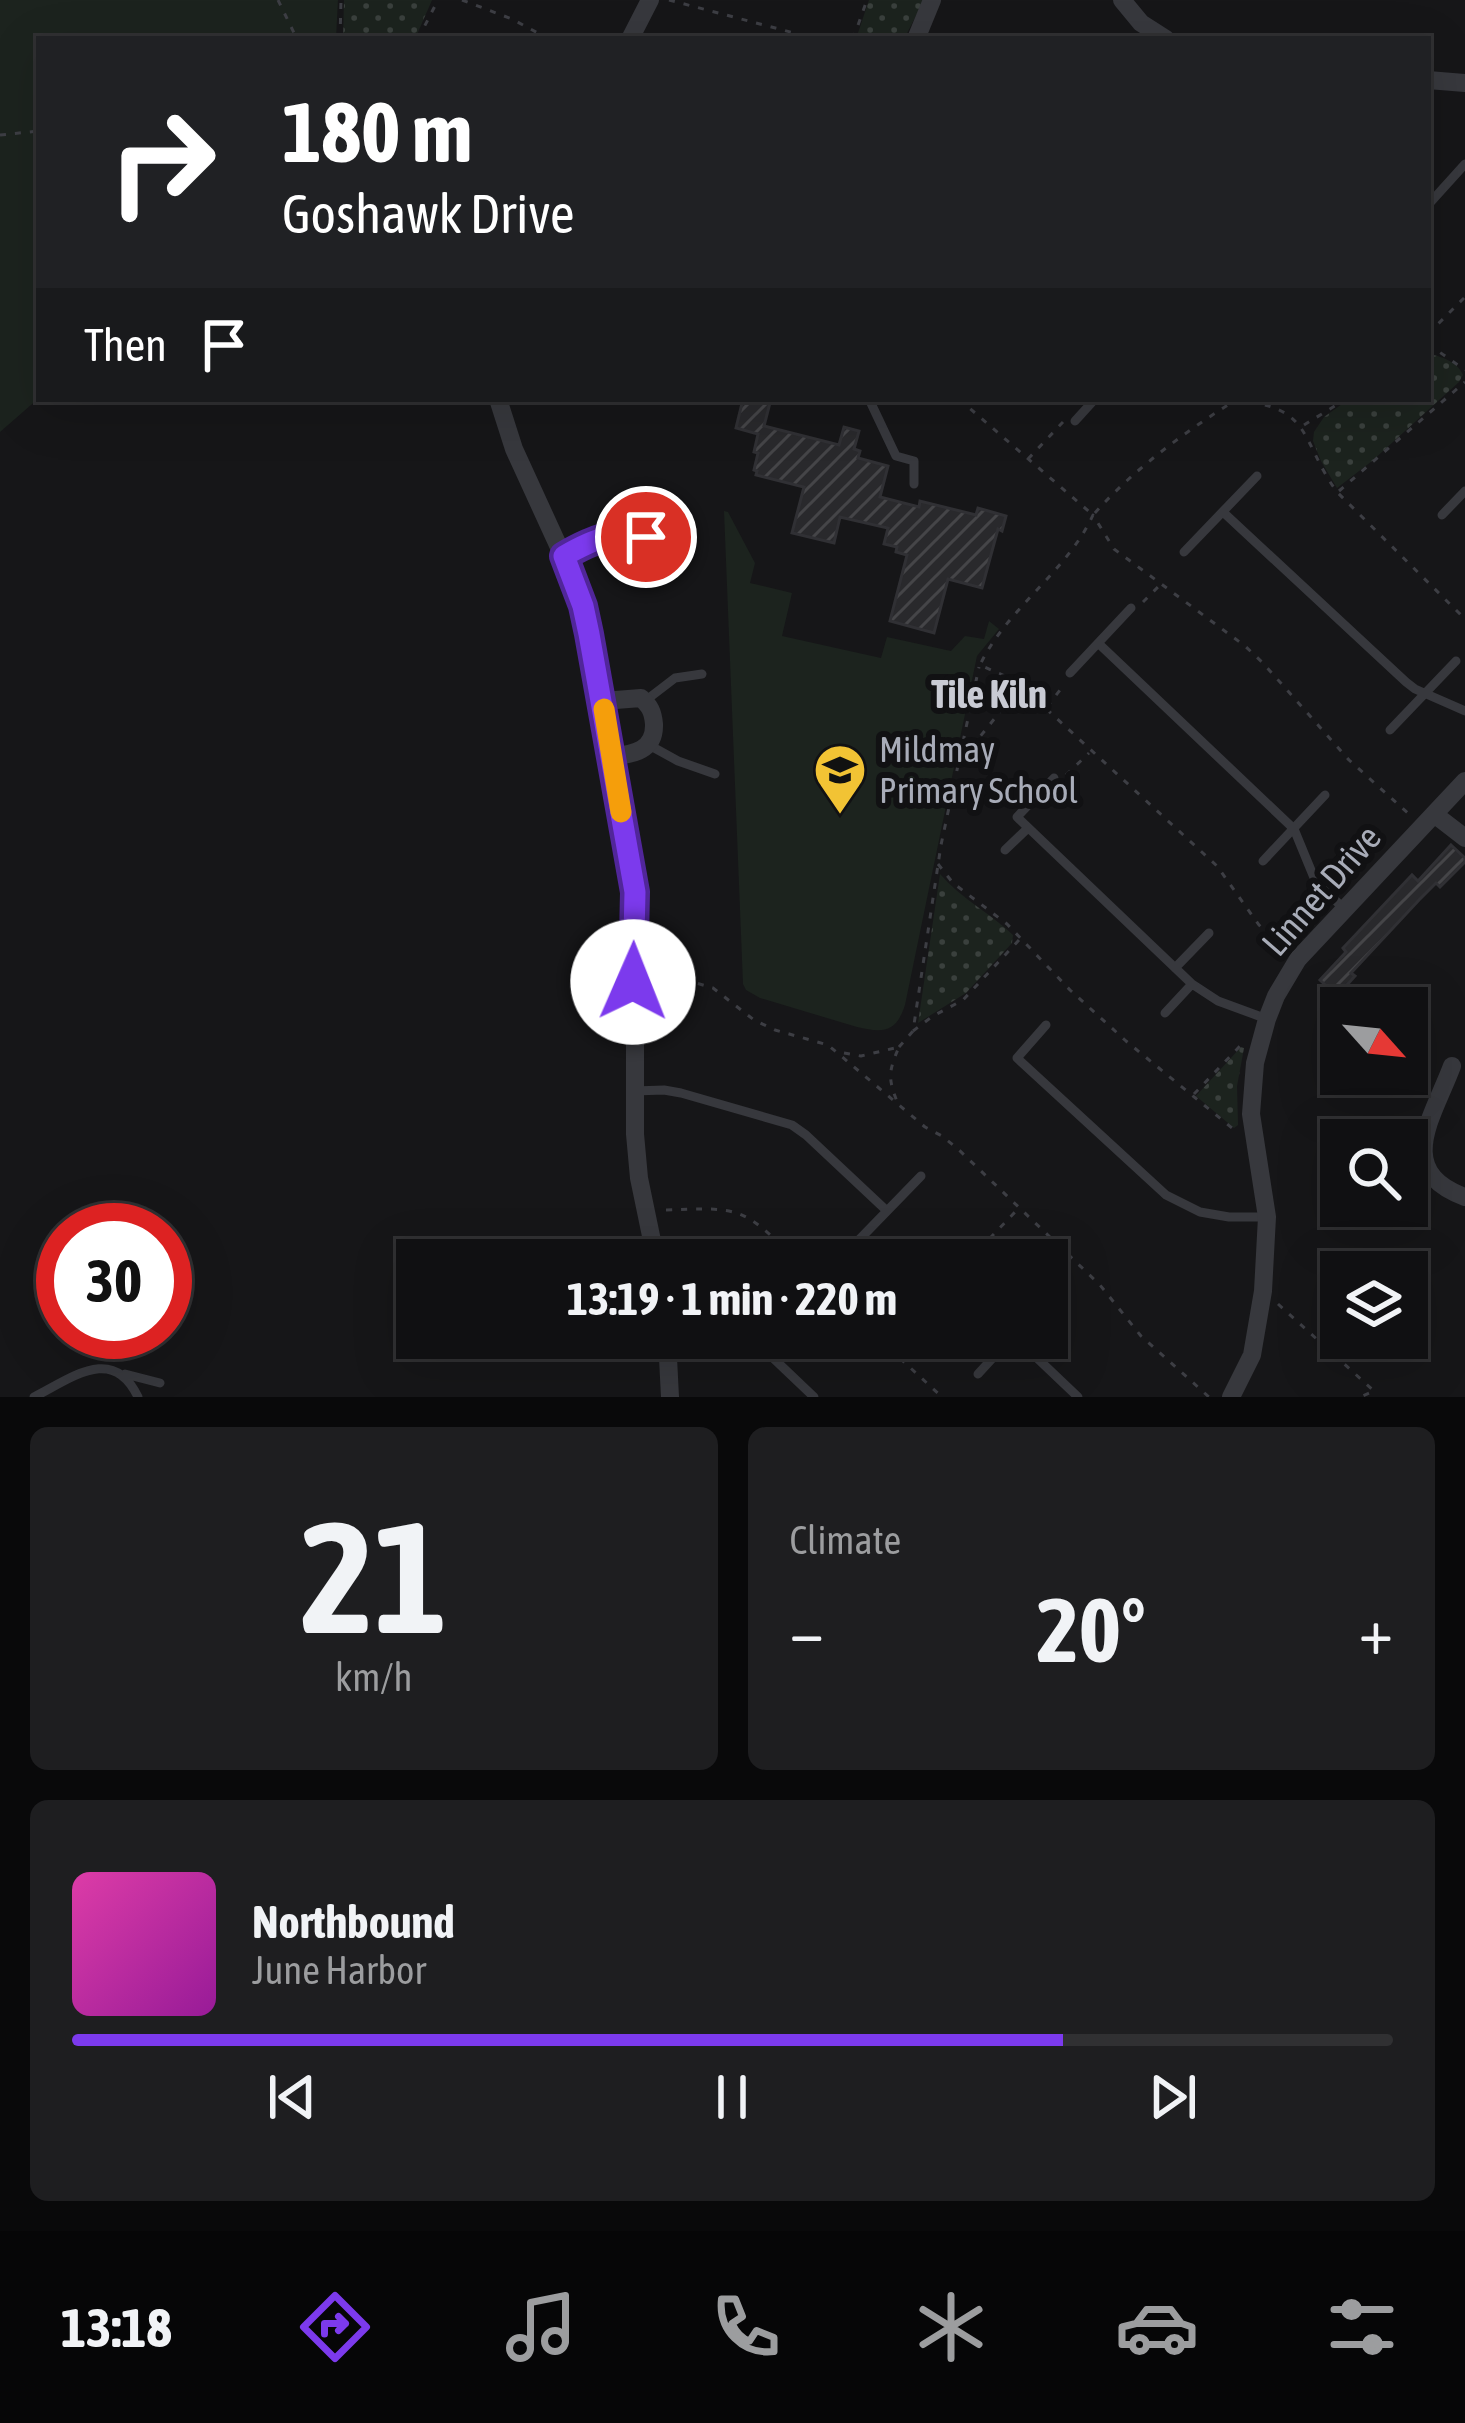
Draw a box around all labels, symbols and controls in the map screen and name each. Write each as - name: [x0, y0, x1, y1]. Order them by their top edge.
- icon: right: [84, 84, 240, 240]
- text: 180 m: [282, 84, 472, 180]
- text: Goshawk Drive: [282, 183, 575, 244]
- icon: arrive: [191, 312, 257, 378]
- text: Then: [84, 319, 167, 371]
- pin: [595, 486, 697, 588]
- icon: arrive: [613, 504, 679, 570]
- district label: Tile Kiln: [931, 672, 1047, 716]
- place label: Mildmay Primary School: [879, 728, 1078, 811]
- school or university icon: Mildmay Primary School: [812, 742, 868, 816]
- street label: Linnet Drive: [1253, 816, 1389, 964]
- position arrow: [570, 919, 696, 1045]
- north arrow: [1320, 987, 1428, 1095]
- map controls: [1320, 987, 1428, 1359]
- button: search: [1320, 1119, 1428, 1227]
- speed limit sign: 30: [36, 1203, 192, 1359]
- button: layers: [1320, 1251, 1428, 1359]
- text: 13:19 · 1 min · 220 m: [567, 1273, 897, 1325]
- text: 21: [300, 1487, 447, 1666]
- text: Climate: [790, 1518, 901, 1562]
- text: 20°: [1037, 1578, 1146, 1681]
- text: −: [790, 1592, 824, 1668]
- text: +: [1359, 1592, 1393, 1668]
- text: km/h: [335, 1655, 412, 1699]
- text: Northbound: [252, 1896, 455, 1948]
- text: June Harbor: [252, 1948, 426, 1992]
- icon: previous: [259, 2064, 325, 2130]
- icon: pause: [699, 2064, 765, 2130]
- icon: next: [1140, 2064, 1206, 2130]
- icon: directions: [293, 2285, 377, 2369]
- icon: music: [499, 2285, 583, 2369]
- icon: phone: [704, 2285, 788, 2369]
- icon: climate: [909, 2285, 993, 2369]
- icon: car: [1115, 2285, 1199, 2369]
- icon: filters: [1320, 2285, 1404, 2369]
- text: 13:18: [61, 2297, 172, 2358]

